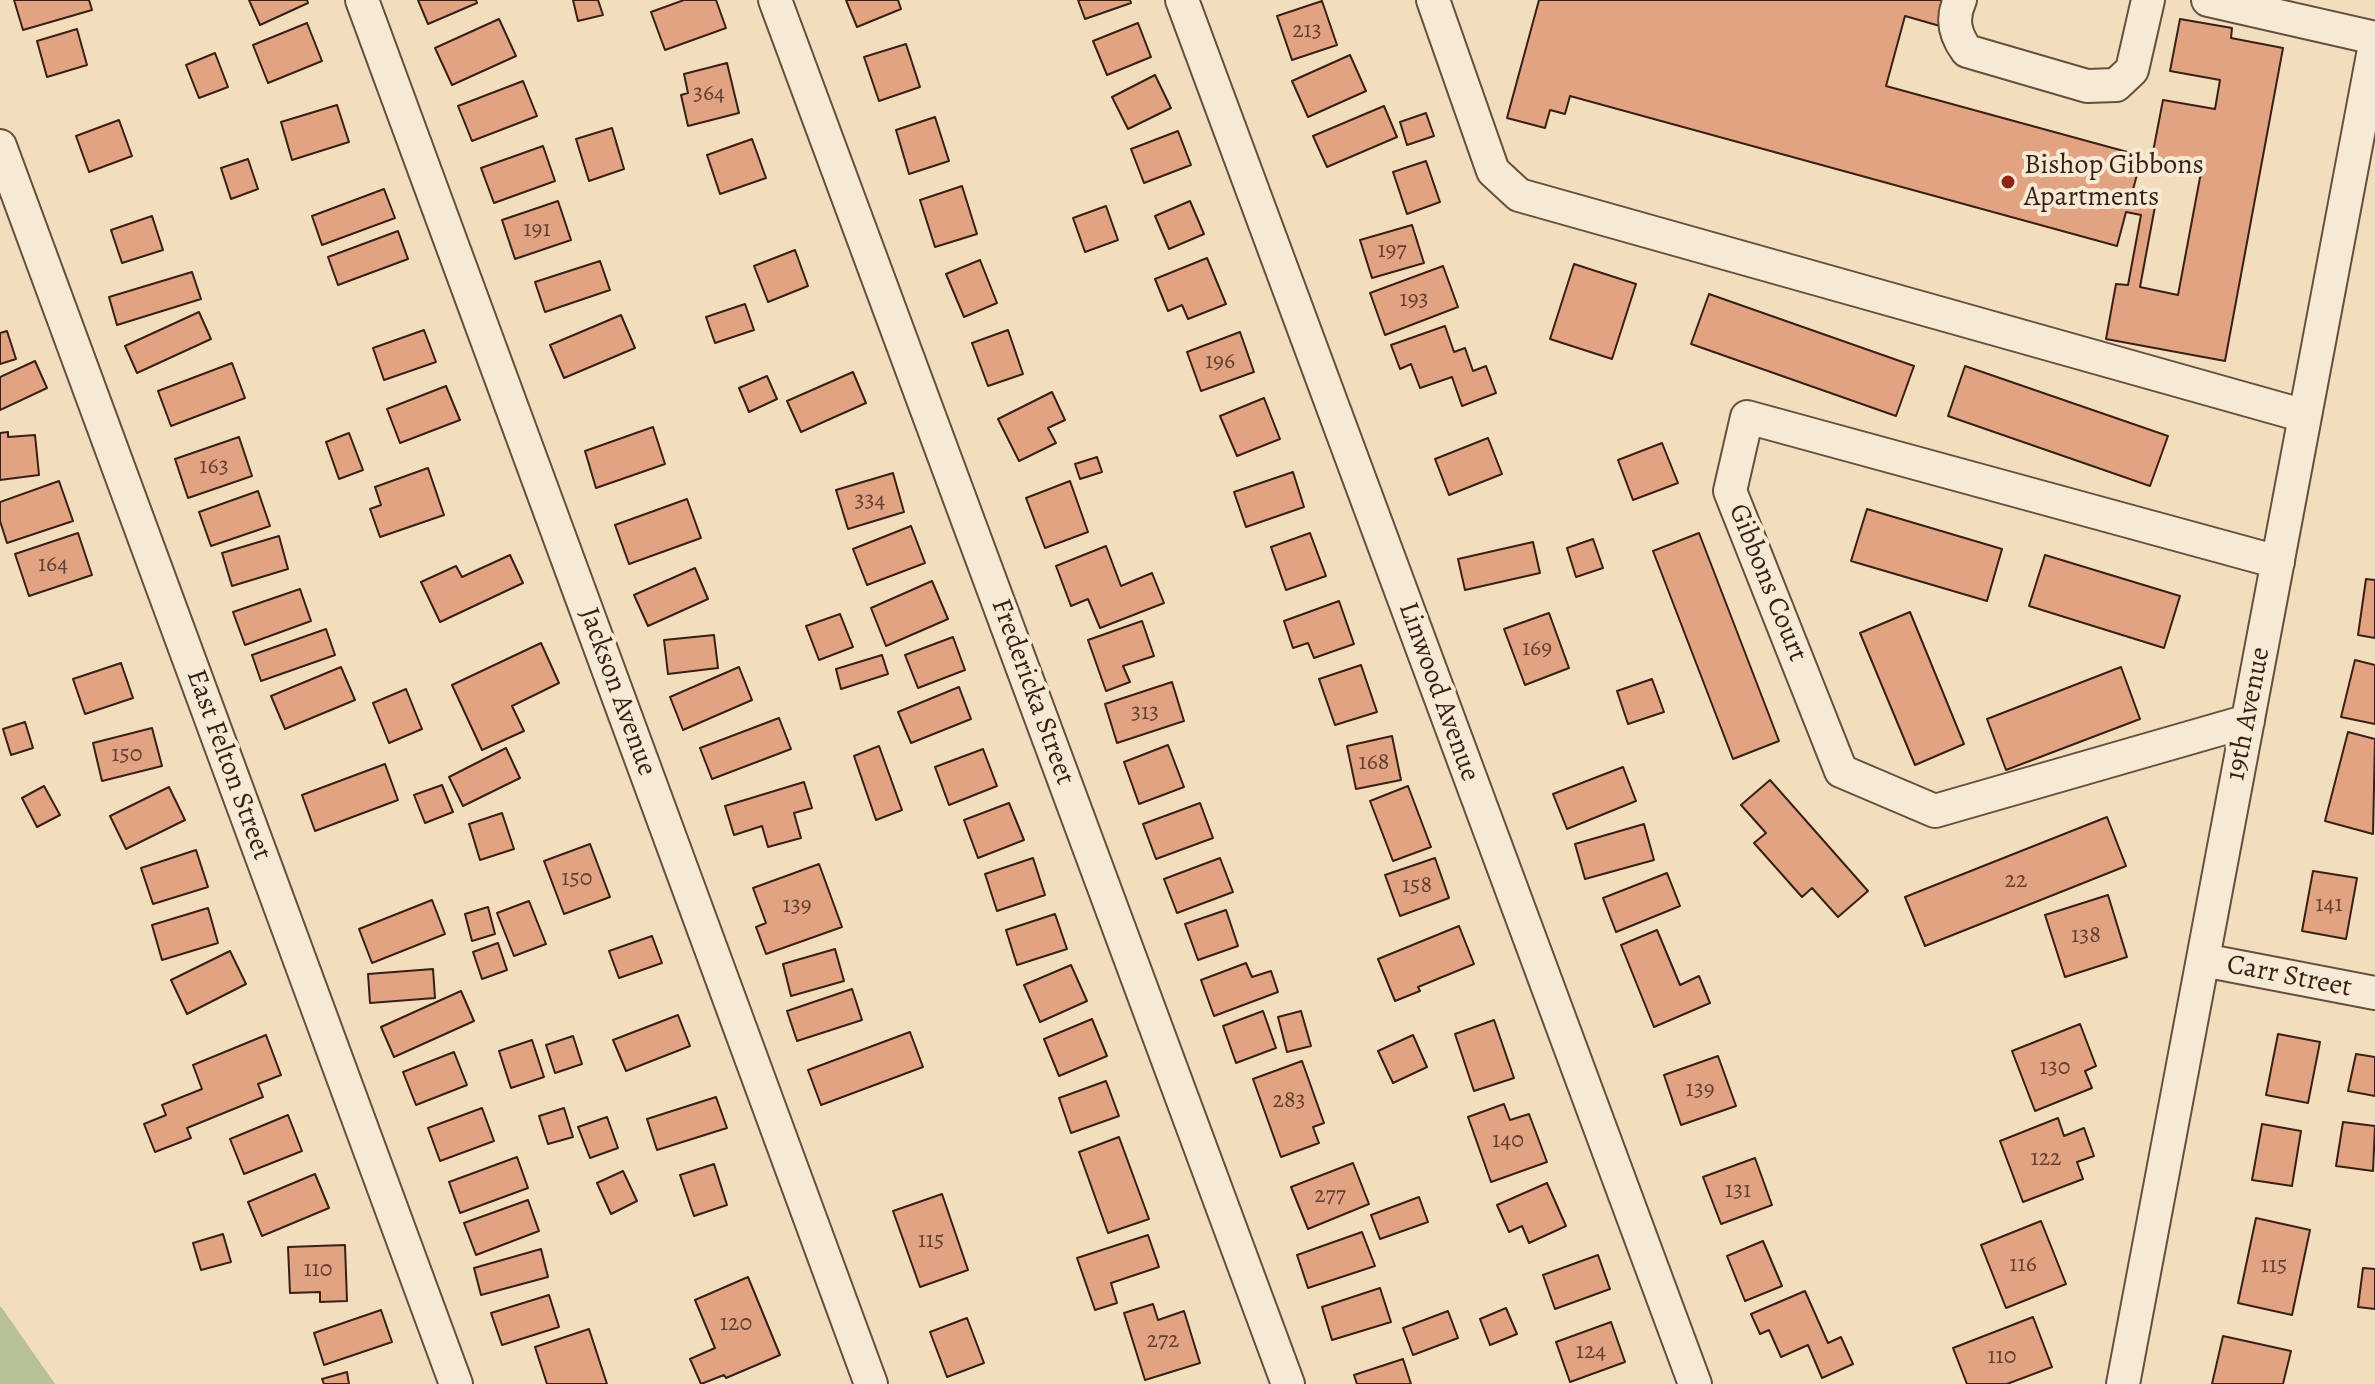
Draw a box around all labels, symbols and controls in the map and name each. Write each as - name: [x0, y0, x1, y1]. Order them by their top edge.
- house number: 213: [1292, 17, 1322, 45]
- house number: 364: [693, 80, 725, 108]
- place label: Bishop Gibbons Apartments: [2024, 149, 2204, 215]
- marker: Bishop Gibbons Apartments: [1999, 173, 2017, 191]
- house number: 191: [523, 216, 551, 244]
- house number: 197: [1377, 237, 1407, 265]
- house number: 193: [1399, 286, 1429, 314]
- house number: 196: [1205, 348, 1235, 376]
- house number: 163: [199, 453, 229, 481]
- house number: 334: [855, 487, 885, 515]
- street label: Gibbons Court: [1720, 499, 1814, 667]
- house number: 164: [38, 551, 68, 579]
- street label: Fredericka Street: [983, 594, 1081, 790]
- street label: Linwood Avenue: [1390, 598, 1486, 786]
- street label: Jackson Avenue: [571, 603, 663, 781]
- house number: 169: [1522, 635, 1552, 663]
- street label: 19th Avenue: [2220, 644, 2278, 784]
- street label: East Felton Street: [178, 665, 278, 865]
- house number: 313: [1131, 699, 1159, 727]
- house number: 150: [111, 741, 143, 769]
- house number: 168: [1359, 749, 1389, 777]
- house number: 150: [561, 865, 593, 893]
- house number: 22: [2005, 867, 2027, 895]
- house number: 158: [1402, 872, 1432, 900]
- house number: 141: [2315, 891, 2343, 919]
- house number: 139: [782, 892, 812, 920]
- house number: 138: [2071, 922, 2101, 950]
- street label: Carr Street: [2224, 948, 2354, 1006]
- house number: 130: [2040, 1054, 2070, 1082]
- house number: 139: [1685, 1076, 1715, 1104]
- house number: 283: [1272, 1087, 1306, 1115]
- house number: 140: [1492, 1127, 1524, 1155]
- house number: 122: [2030, 1145, 2062, 1173]
- house number: 131: [1725, 1177, 1751, 1205]
- house number: 277: [1314, 1182, 1346, 1210]
- house number: 115: [918, 1227, 944, 1255]
- house number: 116: [2009, 1251, 2037, 1279]
- house number: 115: [2261, 1252, 2287, 1280]
- house number: 110: [303, 1256, 333, 1284]
- house number: 120: [720, 1310, 752, 1338]
- house number: 272: [1147, 1327, 1179, 1355]
- house number: 124: [1576, 1338, 1606, 1366]
- house number: 110: [1987, 1343, 2017, 1371]

